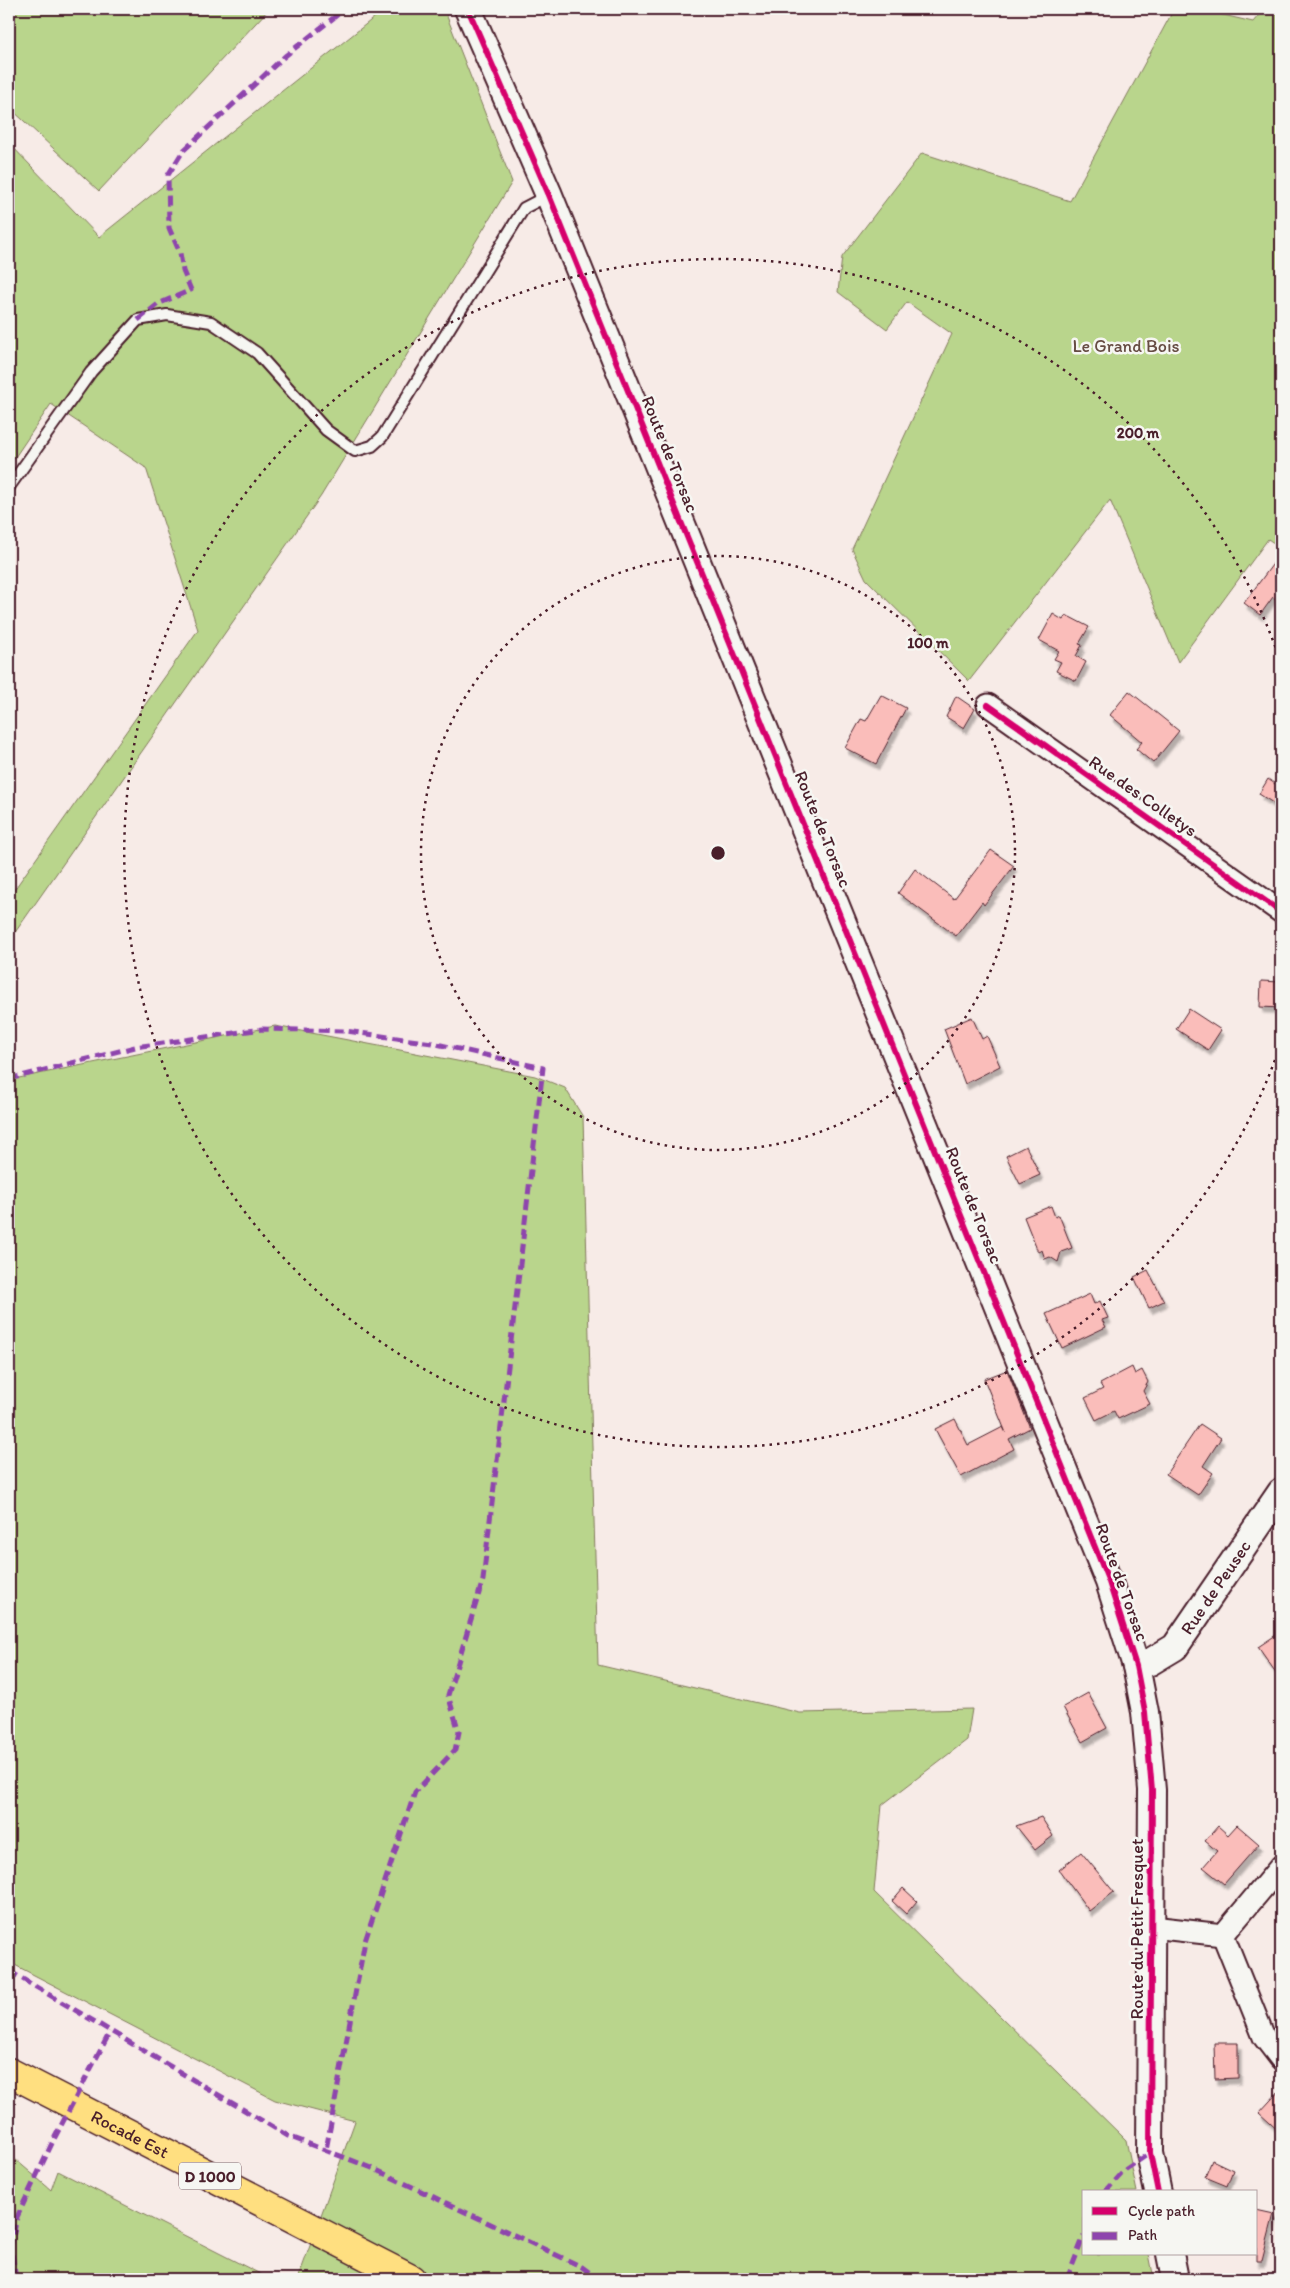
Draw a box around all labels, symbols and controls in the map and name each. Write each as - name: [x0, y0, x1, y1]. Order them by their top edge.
- park label: Le Grand Bois: [1072, 335, 1180, 357]
- street label: Route de Torsac: [637, 393, 703, 515]
- text: 200 m: [1117, 424, 1160, 442]
- text: 100 m: [907, 634, 949, 652]
- street label: Rue des Colletys: [1085, 751, 1201, 841]
- street label: Route de Torsac: [790, 768, 856, 890]
- centre of rings: [709, 844, 727, 862]
- street label: Route de Torsac: [941, 1144, 1007, 1266]
- street label: Route de Torsac: [1091, 1520, 1153, 1644]
- street label: Rue de Peusec: [1176, 1536, 1256, 1639]
- street label: Route du Petit Fresquet: [1126, 1838, 1148, 2020]
- street label: Rocade Est: [87, 2105, 173, 2163]
- road number: D 1000: [179, 2162, 241, 2190]
- legend: [1082, 2190, 1258, 2256]
- text: Cycle path: [1128, 2202, 1195, 2220]
- text: Path: [1128, 2226, 1157, 2244]

